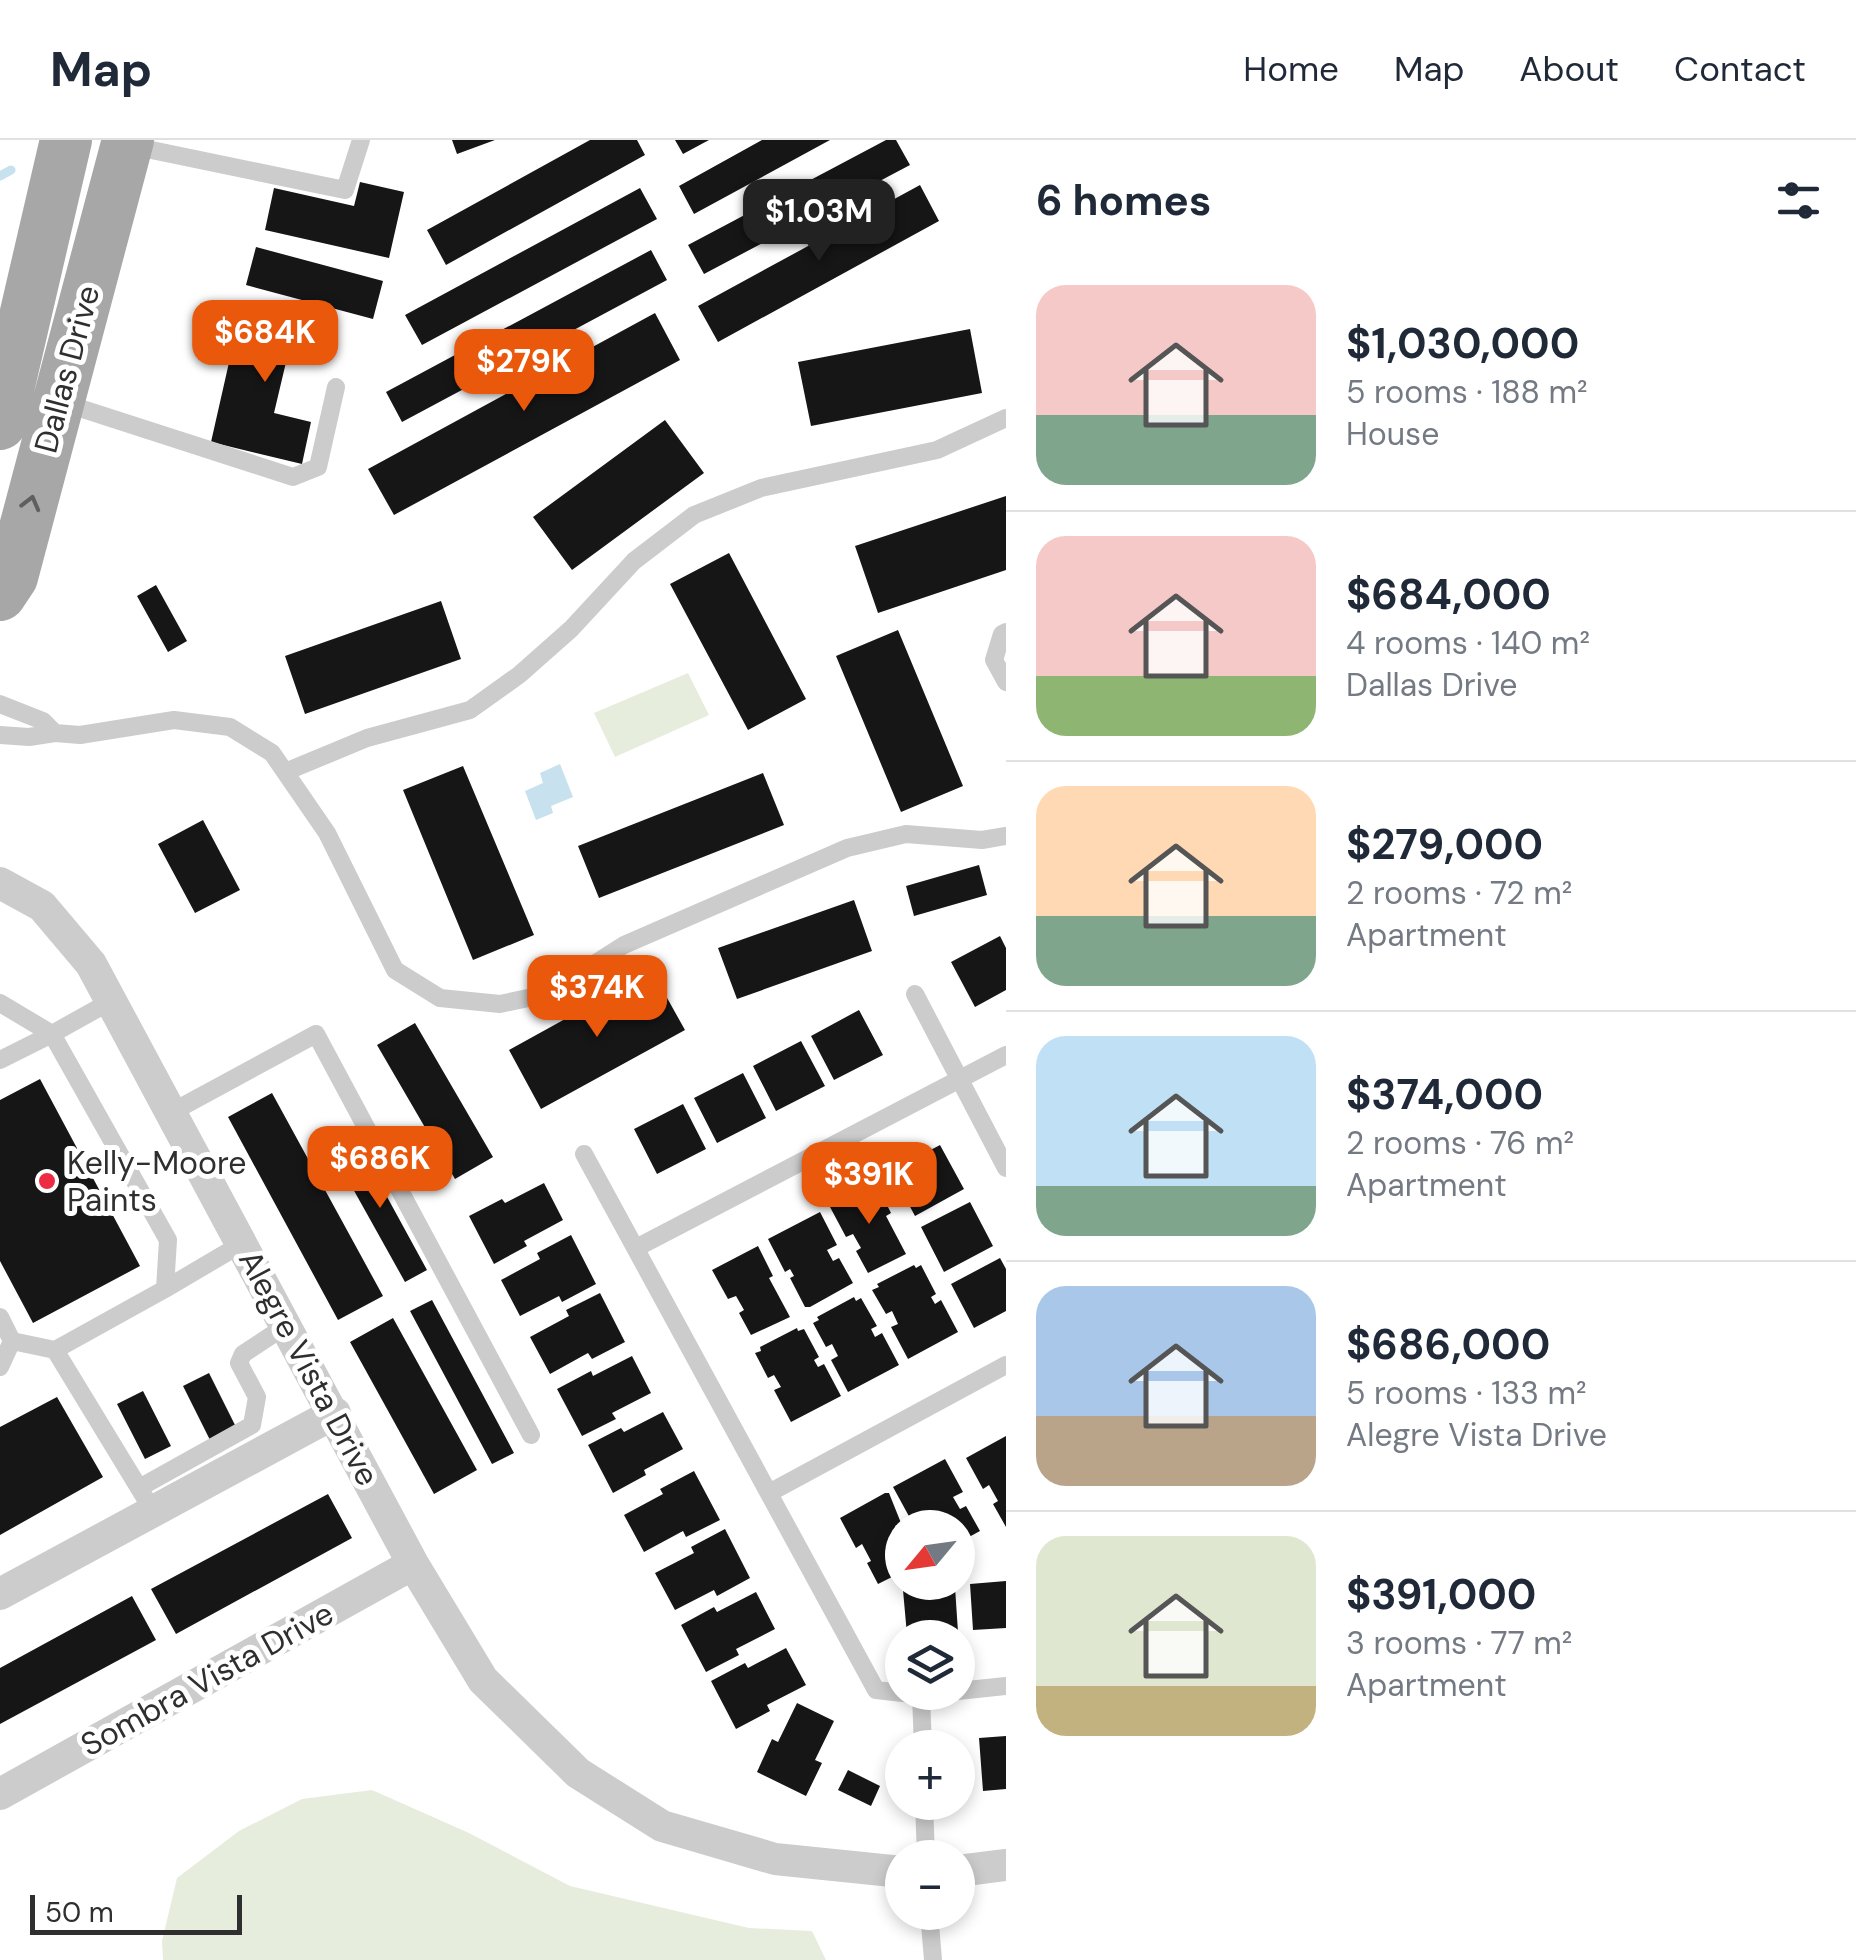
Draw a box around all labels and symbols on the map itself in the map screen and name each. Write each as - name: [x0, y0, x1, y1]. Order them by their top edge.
- pin: $1.03M: [738, 179, 900, 264]
- street label: Dallas Drive: [25, 281, 109, 457]
- pin: $684K: [195, 300, 335, 385]
- pin: $279K: [454, 329, 594, 414]
- one-way arrow: [20, 495, 41, 512]
- pin: $374K: [527, 955, 667, 1040]
- pin: $686K: [310, 1126, 450, 1211]
- place label: Kelly-Moore Paints: [67, 1142, 246, 1221]
- pin: $391K: [799, 1142, 939, 1227]
- marker: Kelly-Moore Paints: [36, 1170, 58, 1192]
- street label: Alegre Vista Drive: [229, 1243, 389, 1493]
- north arrow: [885, 1510, 975, 1600]
- street label: Sombra Vista Drive: [73, 1592, 341, 1766]
- scale bar: [30, 1890, 242, 1934]

